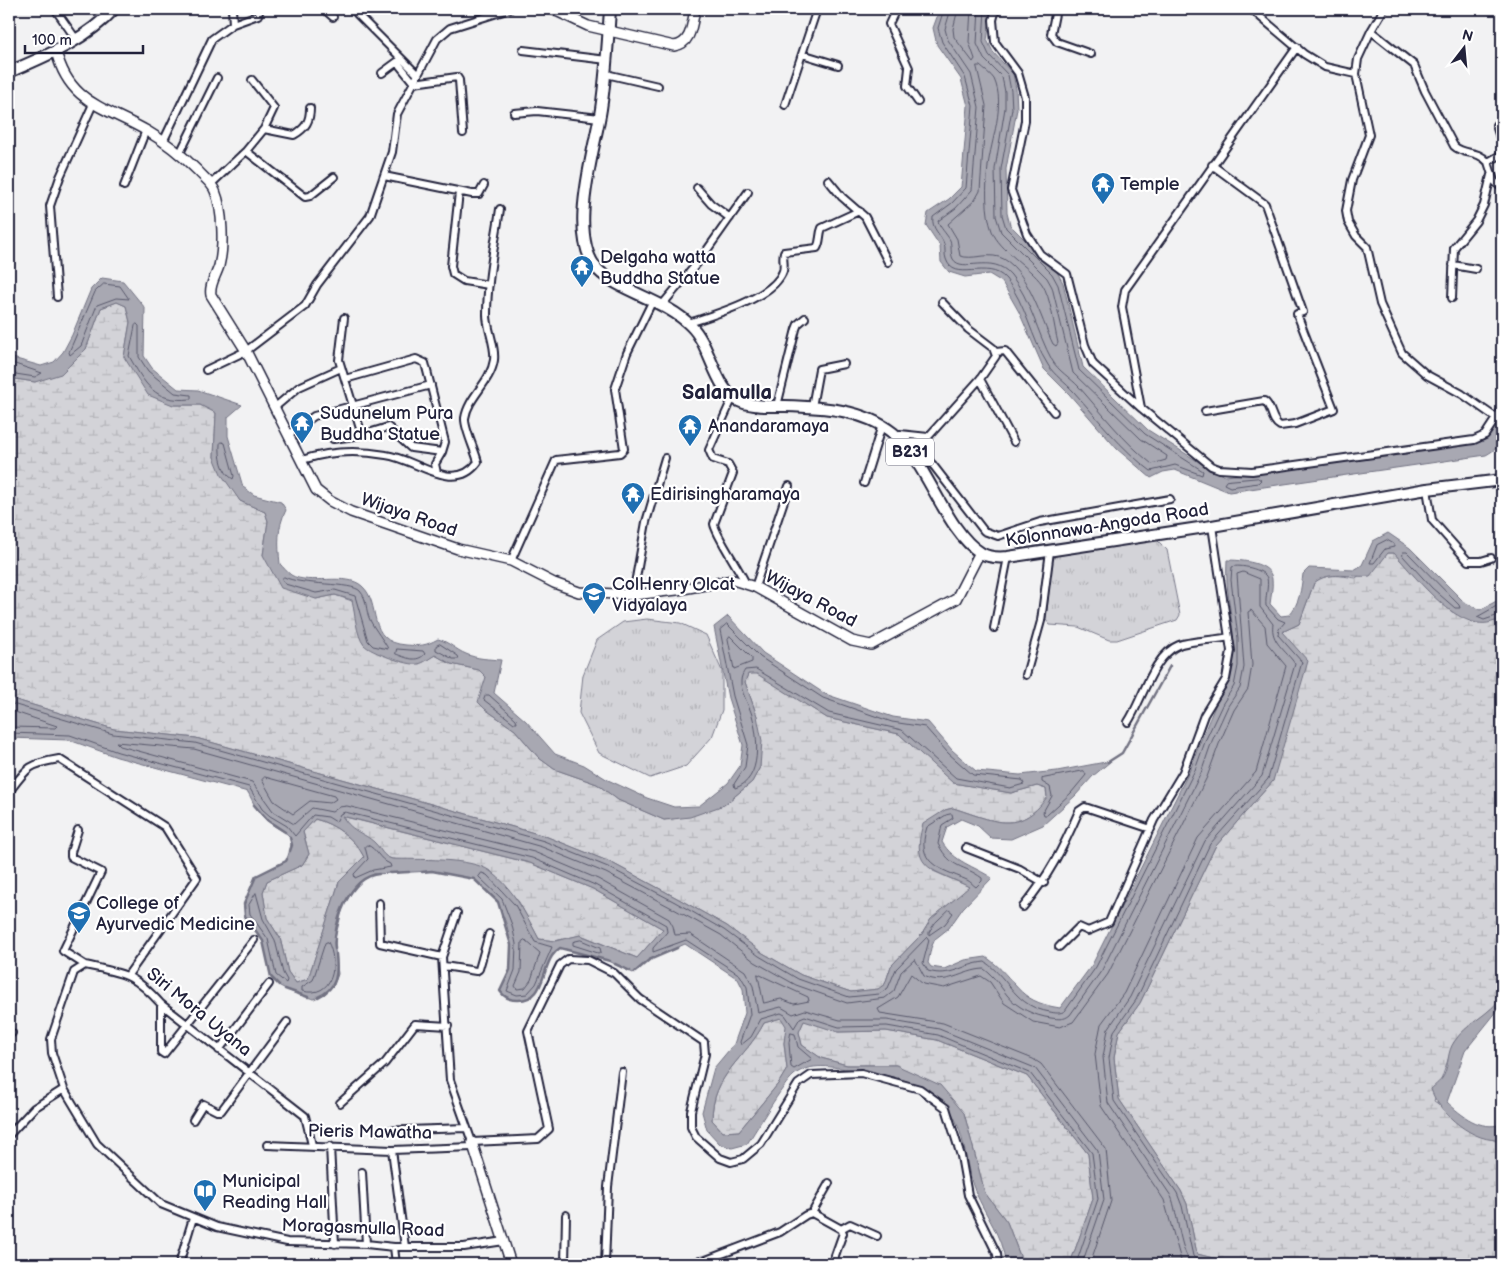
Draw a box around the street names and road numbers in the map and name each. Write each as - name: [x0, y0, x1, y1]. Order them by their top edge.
- road number: B231: [886, 438, 934, 466]
- street label: Wijaya Road: [358, 489, 460, 541]
- street label: Kolonnawa-Angoda Road: [1004, 499, 1210, 551]
- street label: Wijaya Road: [762, 566, 860, 632]
- street label: Siri Mora Uyana: [142, 963, 256, 1061]
- street label: Pieris Mawatha: [308, 1120, 432, 1144]
- street label: Moragasmulla Road: [281, 1215, 445, 1241]

